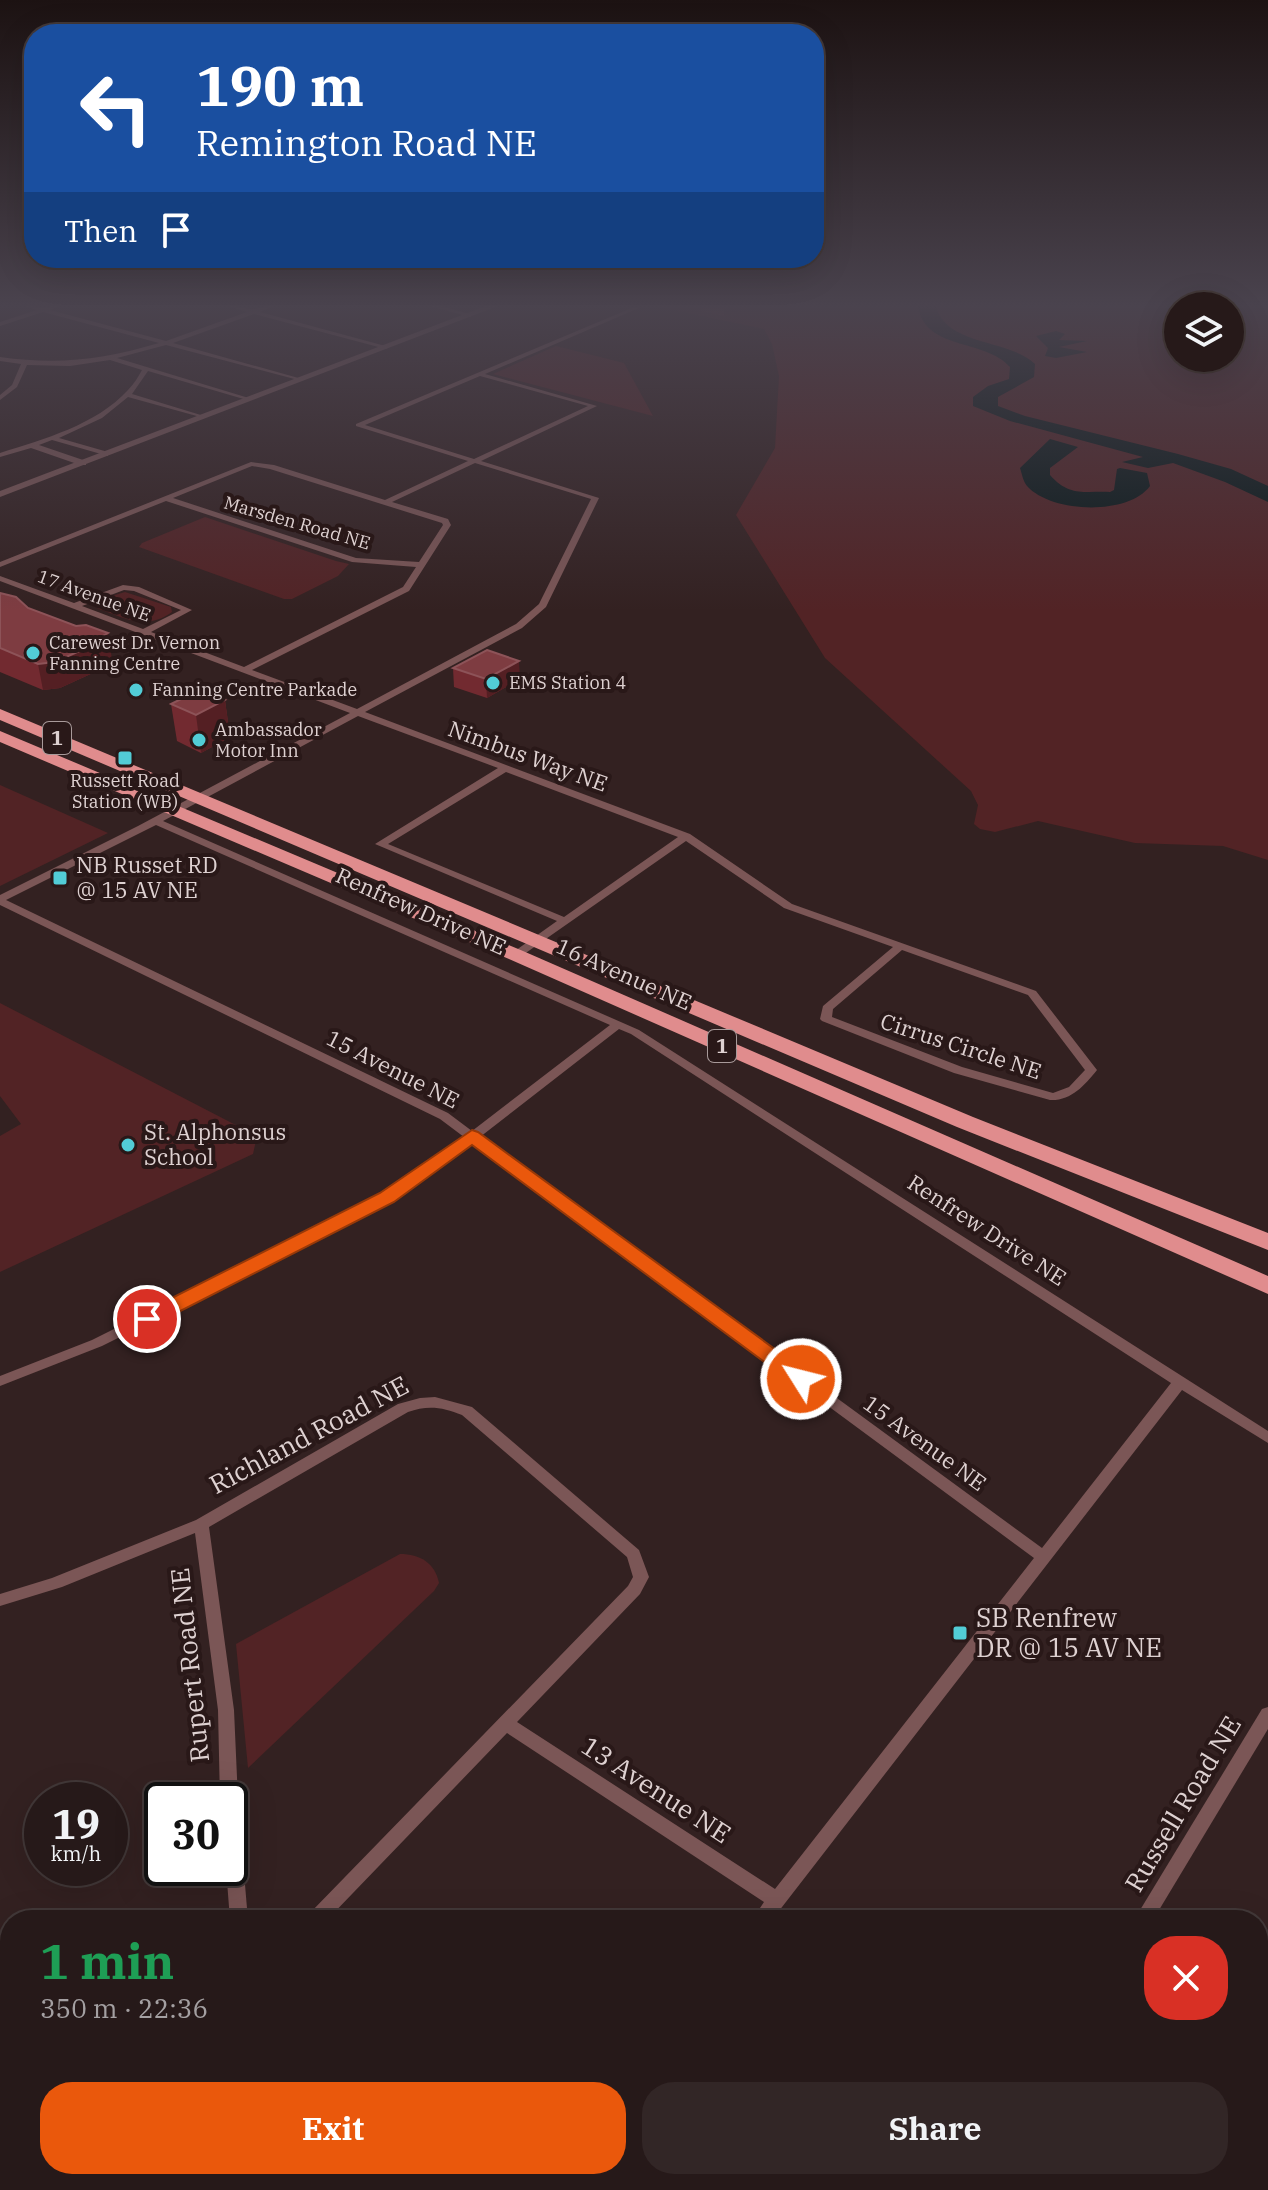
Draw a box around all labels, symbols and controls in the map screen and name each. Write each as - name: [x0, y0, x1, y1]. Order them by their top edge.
- text: 190 m: [196, 49, 364, 121]
- icon: left: [64, 56, 168, 160]
- text: Remington Road NE: [196, 119, 537, 166]
- icon: arrive: [154, 208, 198, 252]
- text: Then: [64, 211, 138, 250]
- map controls: [1164, 292, 1244, 372]
- button: layers: [1164, 292, 1244, 372]
- street label: Marsden Road NE: [221, 491, 373, 554]
- street label: 17 Avenue NE: [34, 564, 154, 627]
- place label: Carewest Dr. Vernon Fanning Centre: [49, 631, 220, 675]
- marker: Carewest Dr. Vernon Fanning Centre: [24, 644, 42, 662]
- place label: EMS Station 4: [509, 671, 626, 694]
- marker: EMS Station 4: [484, 674, 502, 692]
- place label: Fanning Centre Parkade: [152, 678, 357, 701]
- marker: Fanning Centre Parkade: [127, 681, 145, 699]
- street label: Nimbus Way NE: [445, 713, 612, 798]
- place label: Ambassador Motor Inn: [215, 718, 322, 762]
- road number: 1: [43, 722, 71, 754]
- marker: Ambassador Motor Inn: [190, 731, 208, 749]
- marker: Russett Road Station (WB): [116, 749, 134, 767]
- place label: Russett Road Station (WB): [70, 769, 180, 813]
- place label: NB Russet RD @ 15 AV NE: [76, 850, 218, 904]
- street label: Renfrew Drive NE: [332, 860, 511, 961]
- marker: NB Russet RD @ 15 AV NE: [51, 869, 69, 887]
- street label: 16 Avenue NE: [552, 931, 696, 1016]
- street label: Cirrus Circle NE: [877, 1006, 1045, 1085]
- street label: 15 Avenue NE: [322, 1023, 464, 1114]
- road number: 1: [708, 1030, 736, 1062]
- place label: St. Alphonsus School: [144, 1117, 286, 1171]
- marker: St. Alphonsus School: [119, 1136, 137, 1154]
- street label: Renfrew Drive NE: [902, 1167, 1072, 1292]
- pin: [113, 1285, 181, 1353]
- icon: arrive: [125, 1297, 169, 1341]
- position arrow: [759, 1337, 843, 1421]
- street label: Richland Road NE: [203, 1367, 414, 1501]
- street label: 15 Avenue NE: [858, 1388, 993, 1497]
- street label: Rupert Road NE: [162, 1566, 216, 1764]
- place label: SB Renfrew DR @ 15 AV NE: [976, 1600, 1162, 1664]
- marker: SB Renfrew DR @ 15 AV NE: [951, 1624, 969, 1642]
- street label: Russell Road NE: [1116, 1709, 1248, 1898]
- street label: 13 Avenue NE: [575, 1728, 738, 1850]
- speed limit sign: 30: [144, 1782, 248, 1886]
- text: 19: [52, 1798, 100, 1850]
- text: km/h: [51, 1840, 101, 1867]
- text: 1 min: [40, 1930, 174, 1992]
- button: close: [1144, 1936, 1228, 2020]
- text: 350 m · 22:36: [40, 1991, 208, 2025]
- button: Exit: [40, 2082, 626, 2174]
- button: Share: [642, 2082, 1228, 2174]

